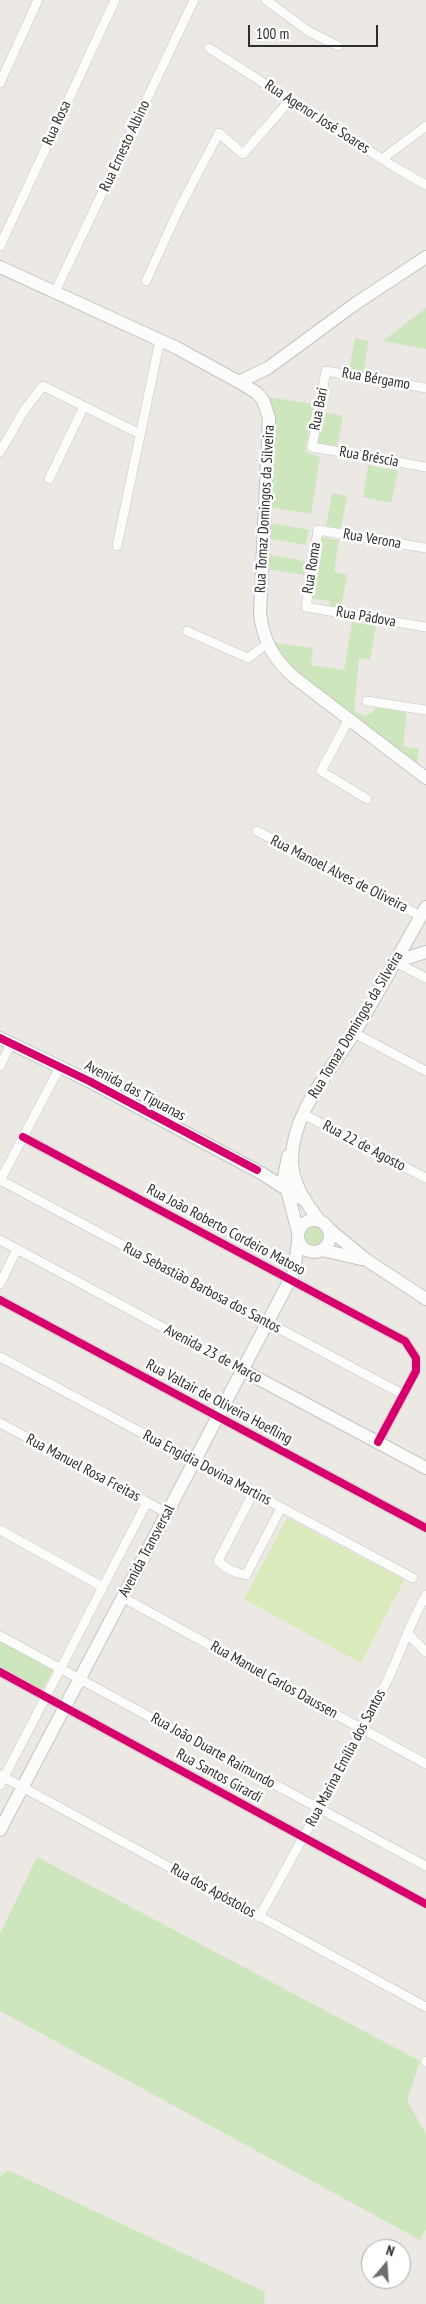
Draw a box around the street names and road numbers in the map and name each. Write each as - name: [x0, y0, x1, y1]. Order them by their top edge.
- street label: Rua Agenor José Soares: [261, 76, 373, 158]
- street label: Rua Rosa: [39, 98, 75, 148]
- street label: Rua Ernesto Albino: [96, 98, 154, 194]
- street label: Rua Bérgamo: [340, 364, 412, 394]
- street label: Rua Bari: [306, 386, 332, 432]
- street label: Rua Tomaz Domingos da Silveira: [252, 425, 278, 593]
- street label: Rua Bréscia: [338, 443, 400, 471]
- street label: Rua Verona: [342, 525, 402, 553]
- street label: Rua Roma: [299, 541, 325, 595]
- street label: Rua Pádova: [335, 603, 397, 631]
- street label: Rua Manoel Alves de Oliveira: [267, 832, 411, 916]
- street label: Rua Tomaz Domingos da Silveira: [305, 948, 407, 1102]
- street label: Avenida das Tipuanas: [82, 1057, 188, 1125]
- street label: Rua 22 de Agosto: [320, 1117, 408, 1175]
- street label: Rua João Roberto Cordeiro Matoso: [144, 1181, 308, 1279]
- street label: Rua Sebastião Barbosa dos Santos: [120, 1239, 284, 1337]
- street label: Avenida 23 de Março: [161, 1321, 265, 1387]
- street label: Rua Valtair de Oliveira Hoefling: [143, 1356, 295, 1448]
- street label: Rua Engídia Dovina Martins: [140, 1427, 274, 1509]
- street label: Rua Manuel Rosa Freitas: [23, 1430, 143, 1506]
- street label: Avenida Transversal: [115, 1502, 179, 1600]
- street label: Rua Manuel Carlos Daussen: [207, 1638, 341, 1722]
- street label: Rua Marina Emília dos Santos: [302, 1686, 390, 1830]
- street label: Rua João Duarte Raimundo: [148, 1709, 278, 1793]
- street label: Rua Santos Girardi: [173, 1745, 265, 1807]
- street label: Rua dos Apóstolos: [167, 1860, 259, 1922]

